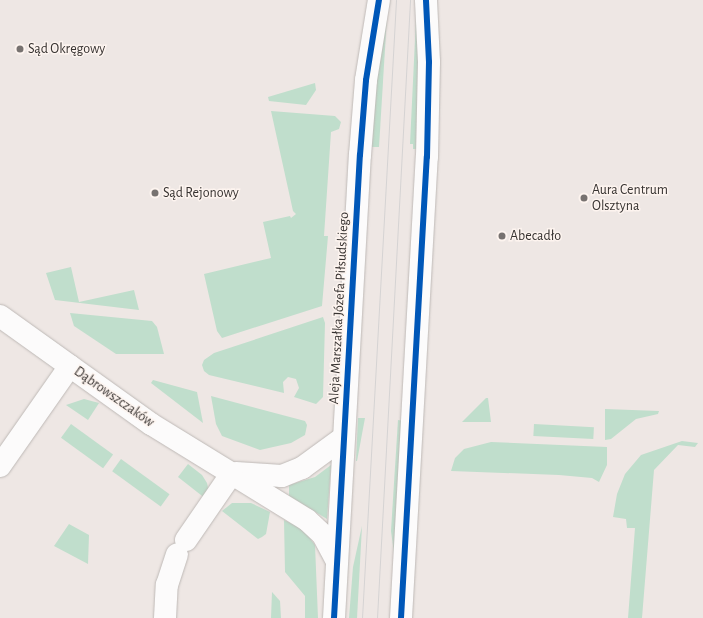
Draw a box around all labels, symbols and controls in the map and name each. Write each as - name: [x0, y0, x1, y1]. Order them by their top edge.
- place label: Sąd Okręgowy: [28, 41, 105, 57]
- marker: Sąd Okręgowy: [15, 44, 25, 54]
- place label: Aura Centrum Olsztyna: [592, 182, 668, 214]
- place label: Sąd Rejonowy: [163, 185, 239, 201]
- marker: Sąd Rejonowy: [150, 188, 160, 198]
- marker: Aura Centrum Olsztyna: [579, 193, 589, 203]
- street label: Aleja Marszałka Józefa Piłsudskiego: [326, 211, 352, 405]
- place label: Abecadło: [510, 228, 561, 244]
- marker: Abecadło: [497, 231, 507, 241]
- street label: Dąbrowszczaków: [71, 363, 157, 431]

